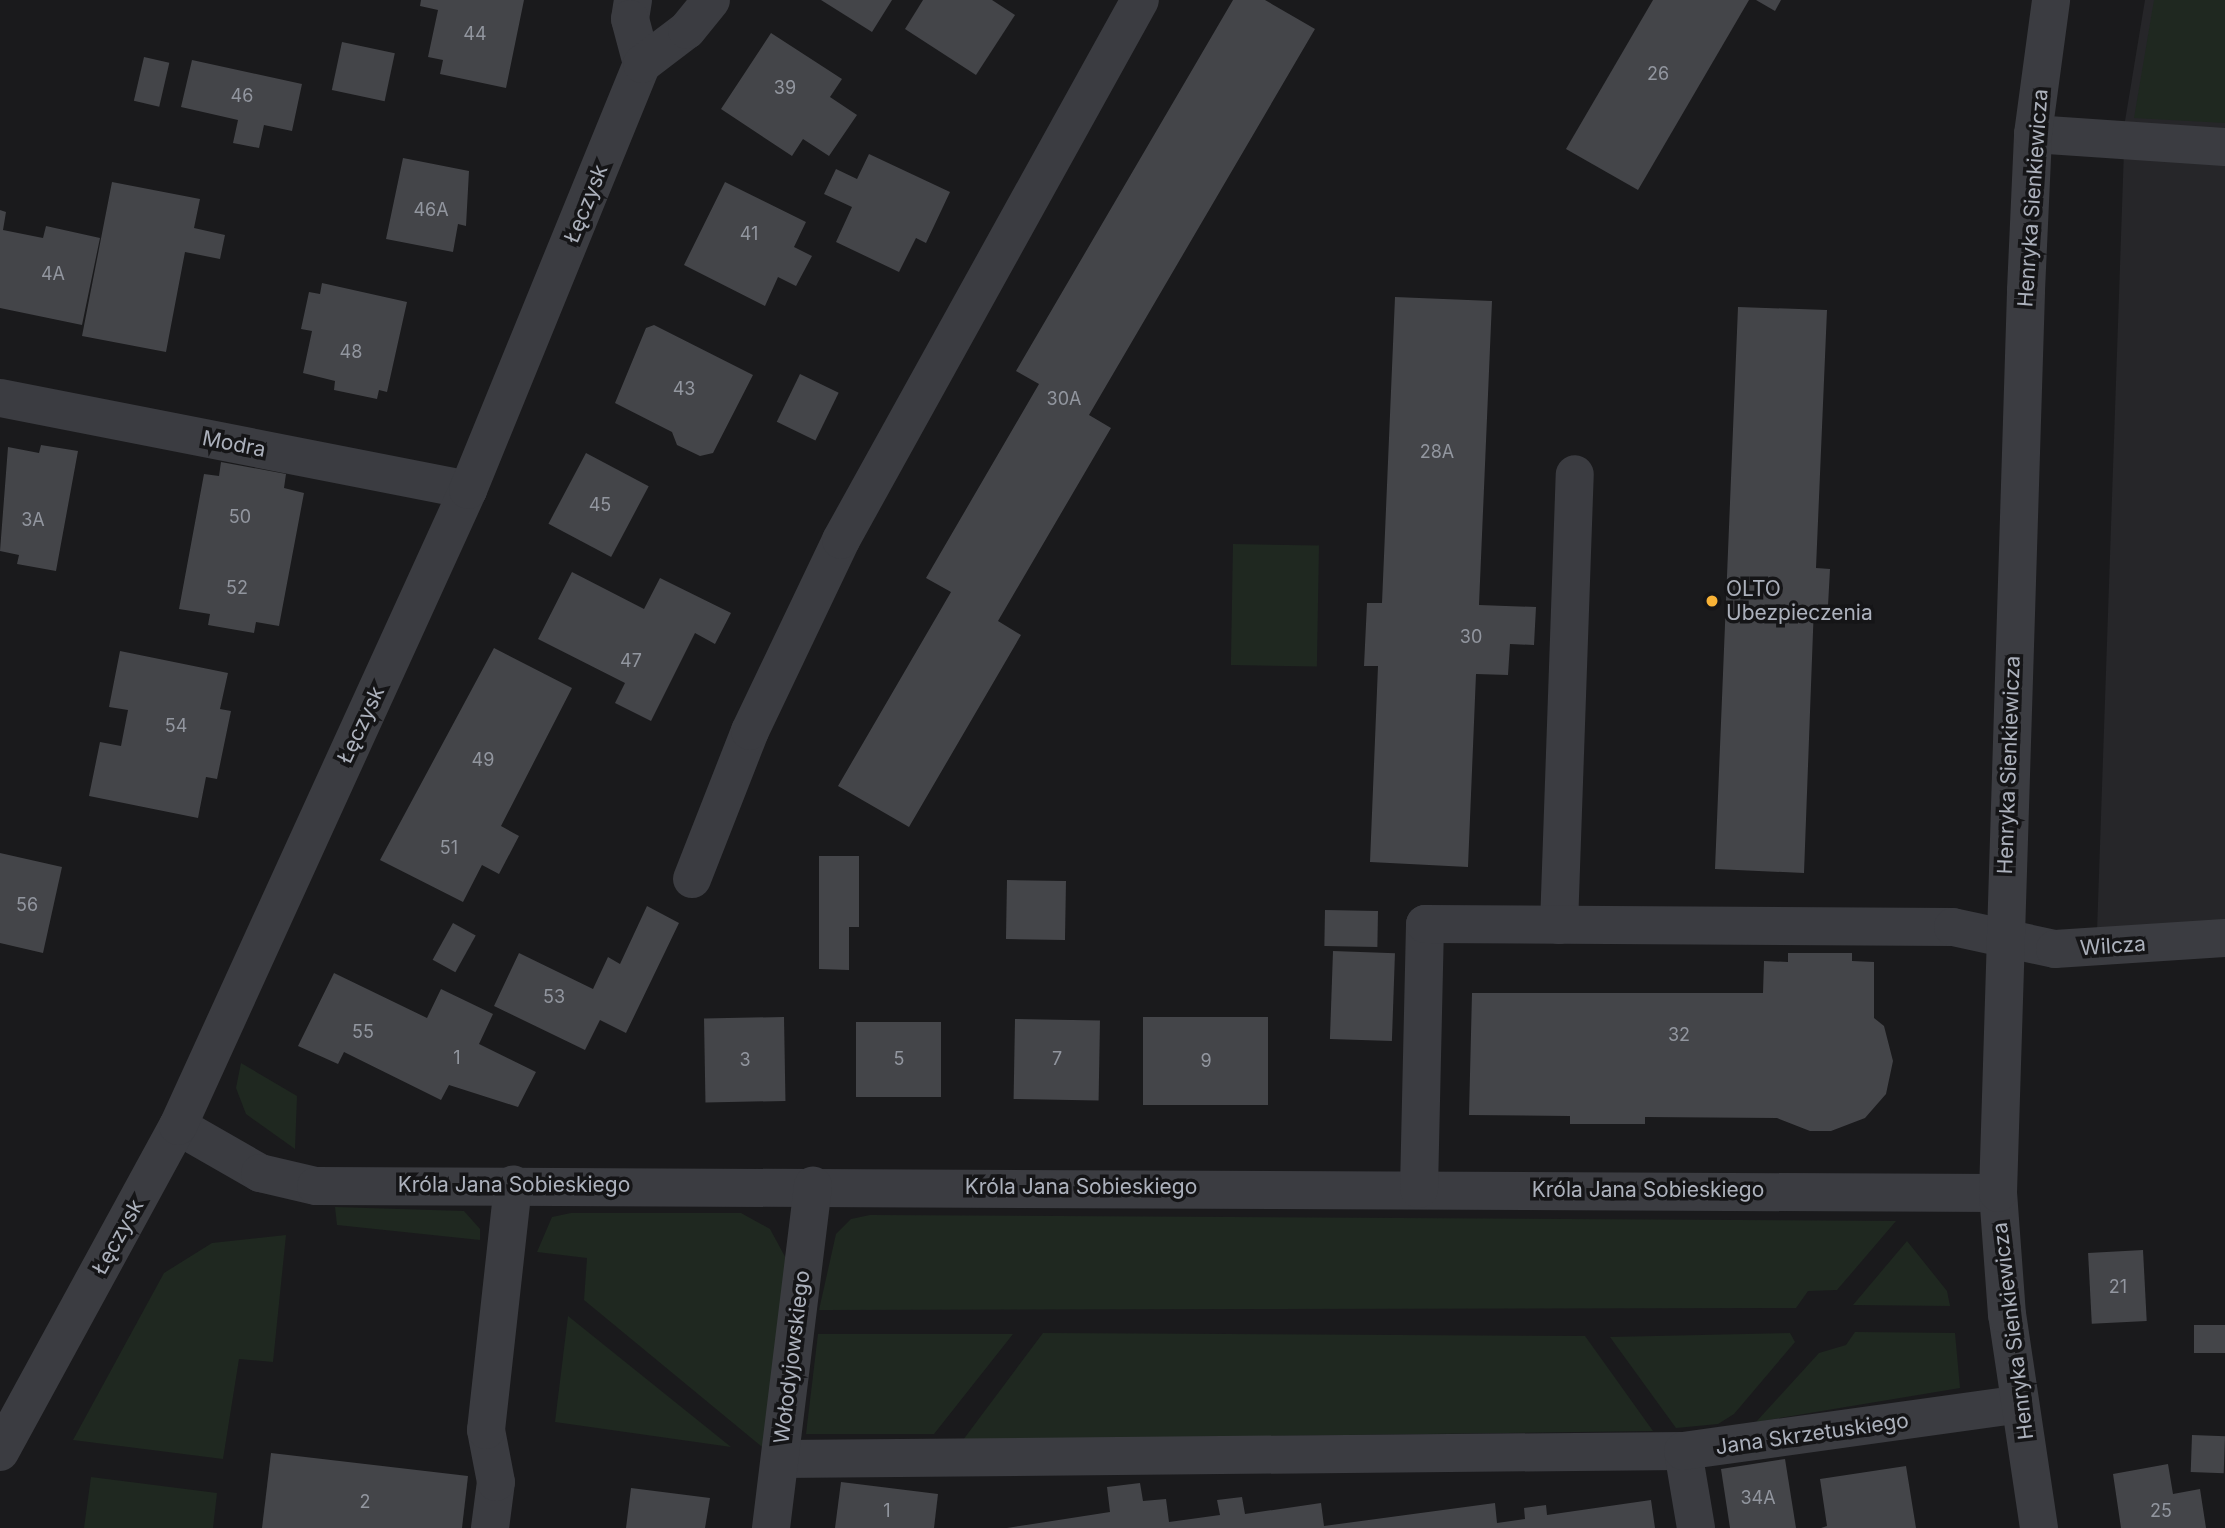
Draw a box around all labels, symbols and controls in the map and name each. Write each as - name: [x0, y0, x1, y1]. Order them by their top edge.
- house number: 44: [463, 23, 487, 45]
- house number: 26: [1647, 63, 1669, 85]
- house number: 39: [774, 77, 796, 99]
- house number: 46: [231, 85, 253, 107]
- street label: Henryka Sienkiewicza: [2013, 88, 2053, 308]
- street label: Łęczysk: [559, 161, 613, 247]
- house number: 46A: [413, 199, 449, 221]
- house number: 41: [740, 223, 758, 245]
- house number: 4A: [41, 263, 65, 285]
- house number: 48: [340, 341, 362, 363]
- house number: 43: [673, 378, 695, 400]
- house number: 30A: [1047, 388, 1081, 410]
- street label: Modra: [200, 426, 268, 462]
- house number: 28A: [1420, 441, 1454, 463]
- house number: 45: [589, 494, 611, 516]
- house number: 50: [229, 506, 251, 528]
- house number: 3A: [21, 509, 45, 531]
- place label: OLTO Ubezpieczenia: [1726, 576, 1873, 626]
- house number: 52: [226, 577, 248, 599]
- marker: OLTO Ubezpieczenia: [1704, 593, 1720, 609]
- house number: 30: [1460, 626, 1482, 648]
- house number: 47: [620, 650, 642, 672]
- street label: Henryka Sienkiewicza: [1993, 655, 2025, 875]
- street label: Łęczysk: [332, 682, 390, 768]
- house number: 54: [165, 715, 187, 737]
- house number: 49: [472, 749, 494, 771]
- house number: 51: [440, 837, 458, 859]
- house number: 56: [16, 894, 38, 916]
- street label: Wilcza: [2079, 931, 2147, 961]
- house number: 53: [543, 986, 565, 1008]
- house number: 55: [352, 1021, 374, 1043]
- house number: 32: [1668, 1024, 1690, 1046]
- house number: 1: [453, 1047, 461, 1069]
- house number: 5: [894, 1048, 904, 1070]
- house number: 7: [1052, 1048, 1062, 1070]
- house number: 3: [739, 1049, 751, 1071]
- house number: 9: [1200, 1050, 1212, 1072]
- street label: Króla Jana Sobieskiego: [398, 1172, 630, 1198]
- street label: Króla Jana Sobieskiego: [965, 1174, 1197, 1200]
- street label: Króla Jana Sobieskiego: [1532, 1177, 1764, 1203]
- street label: Łęczysk: [87, 1195, 149, 1279]
- street label: Henryka Sienkiewicza: [1987, 1221, 2039, 1441]
- street label: Wołodyjowskiego: [769, 1269, 815, 1445]
- house number: 21: [2109, 1276, 2127, 1298]
- street label: Jana Skrzetuskiego: [1714, 1408, 1910, 1460]
- house number: 34A: [1740, 1487, 1776, 1509]
- house number: 2: [360, 1491, 370, 1513]
- house number: 1: [883, 1500, 891, 1522]
- house number: 25: [2150, 1500, 2172, 1522]

